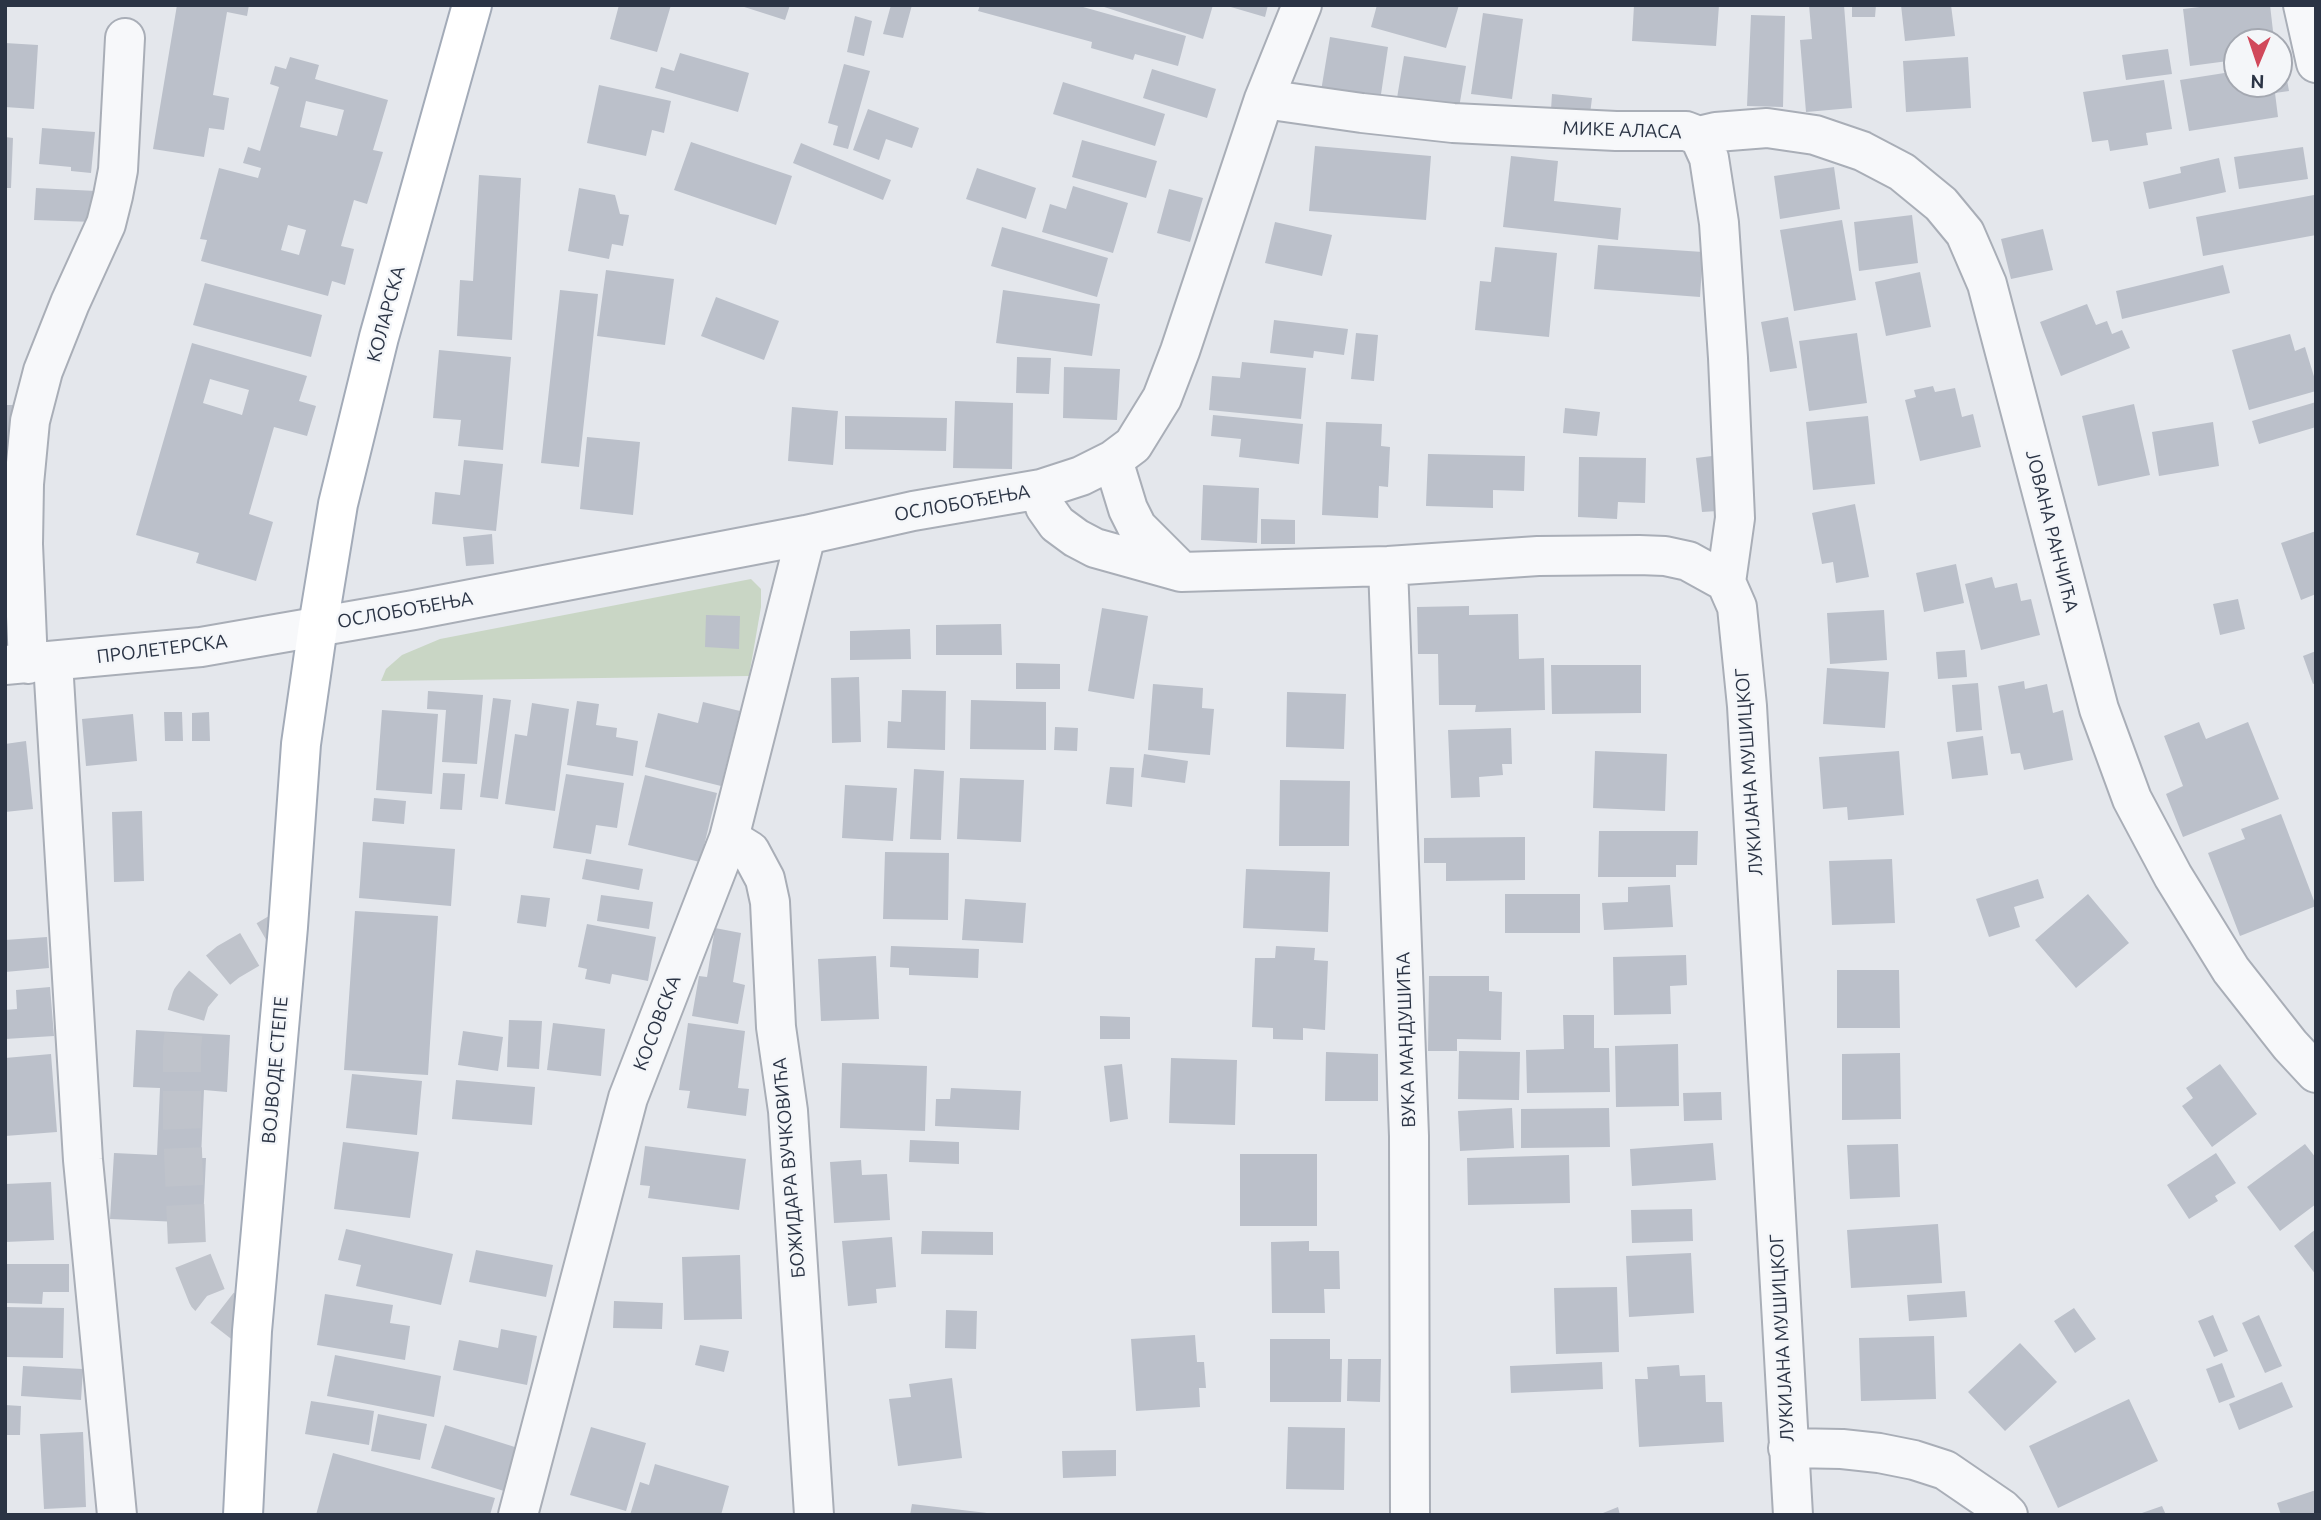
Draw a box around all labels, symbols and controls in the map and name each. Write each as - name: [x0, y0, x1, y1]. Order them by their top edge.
- north arrow: [2223, 28, 2293, 98]
- text: N: [2250, 71, 2265, 93]
- street label: МИКЕ АЛАСА: [1562, 117, 1682, 143]
- street label: КОЛАРСКА: [362, 263, 410, 365]
- street label: ЈОВАНА РАНЧИЋА: [2021, 448, 2083, 614]
- street label: ОСЛОБОЂЕЊА: [892, 480, 1032, 526]
- street label: ОСЛОБОЂЕЊА: [335, 587, 475, 633]
- street label: ПРОЛЕТЕРСКА: [95, 630, 229, 668]
- street label: ЛУКИЈАНА МУШИЦКОГ: [1730, 667, 1768, 877]
- street label: ВУКА МАНДУШИЋА: [1392, 952, 1420, 1128]
- street label: КОСОВСКА: [628, 972, 686, 1074]
- street label: ВОЈВОДЕ СТЕПЕ: [257, 995, 293, 1145]
- street label: БОЖИДАРА ВУЧКОВИЋА: [768, 1057, 810, 1279]
- street label: ЛУКИЈАНА МУШИЦКОГ: [1765, 1233, 1799, 1443]

